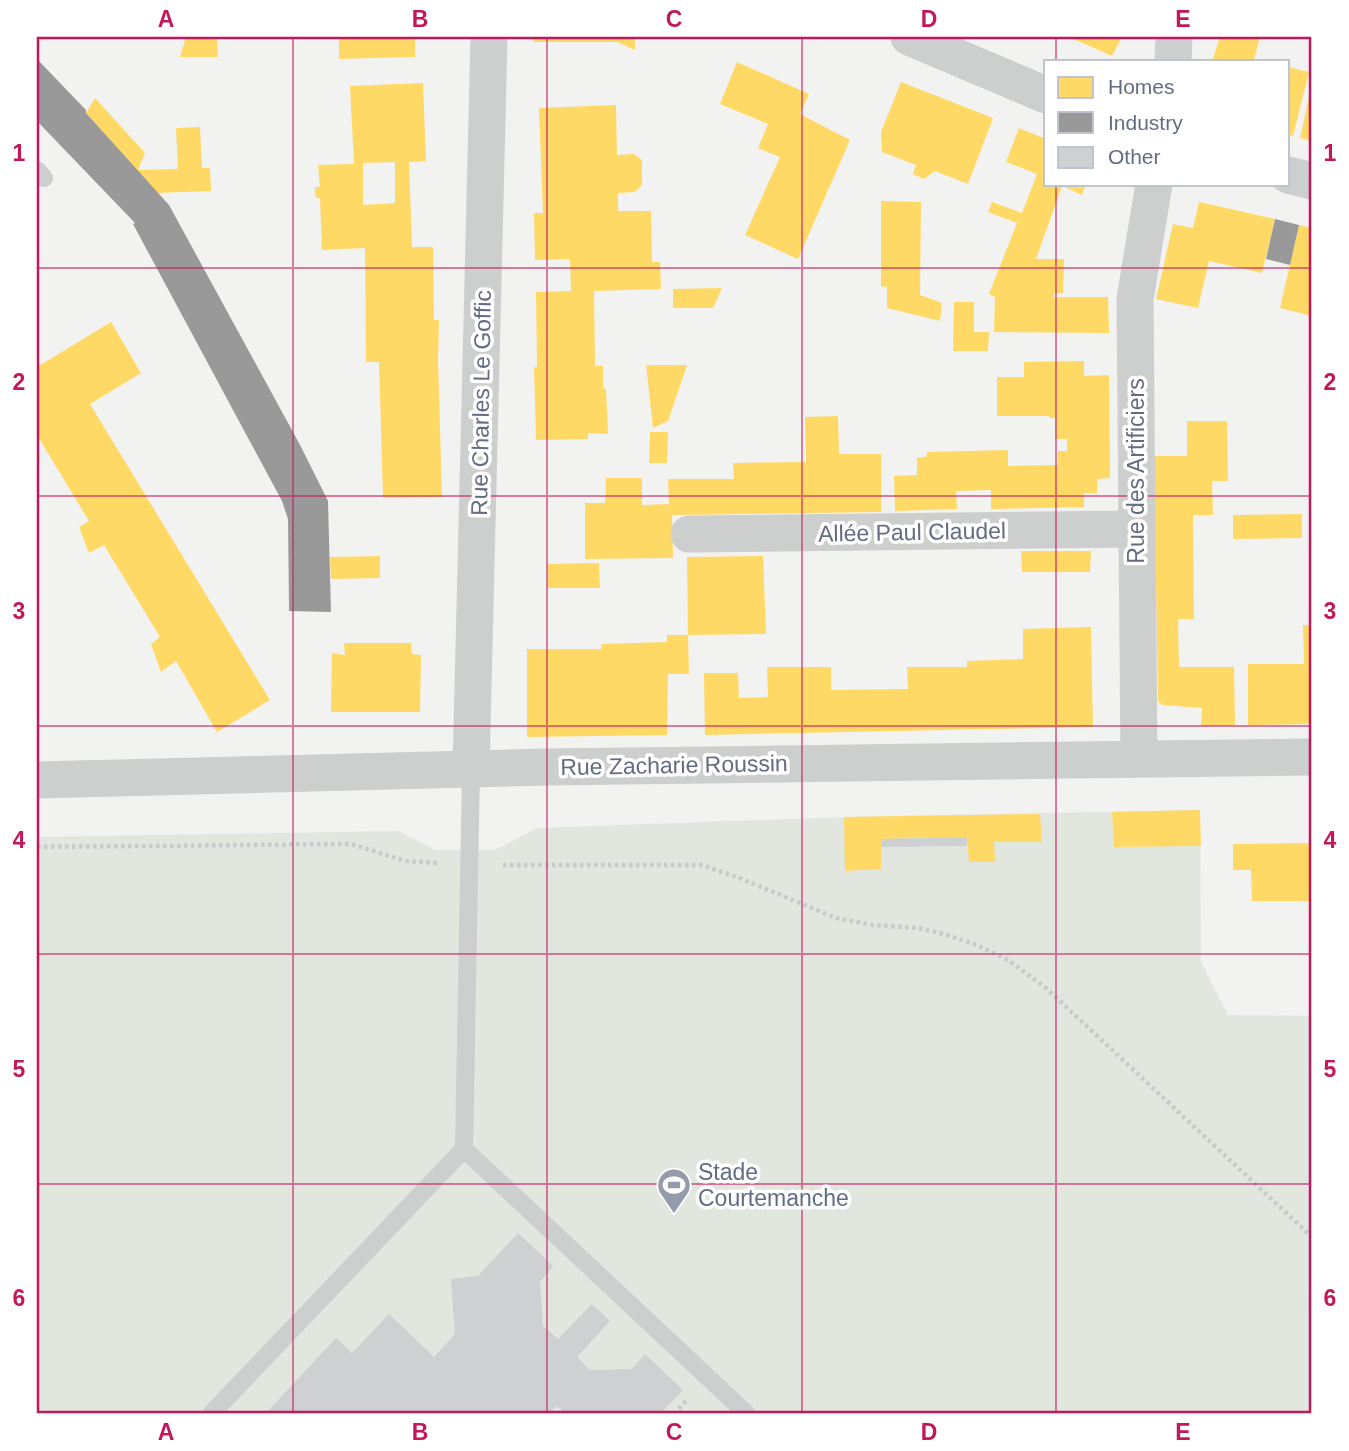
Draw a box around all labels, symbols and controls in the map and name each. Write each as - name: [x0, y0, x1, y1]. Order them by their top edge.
- text: A: [158, 6, 174, 32]
- text: B: [412, 6, 428, 32]
- text: C: [666, 6, 682, 32]
- text: D: [921, 6, 937, 32]
- text: E: [1175, 6, 1191, 32]
- legend: [1044, 60, 1290, 186]
- text: Homes: [1108, 75, 1175, 98]
- text: Industry: [1108, 111, 1183, 134]
- text: 1: [13, 140, 26, 166]
- text: 1: [1324, 140, 1337, 166]
- text: Other: [1108, 145, 1161, 168]
- street label: Rue Charles Le Goffic: [466, 290, 496, 516]
- text: 2: [13, 369, 25, 395]
- text: 2: [1324, 369, 1336, 395]
- street label: Rue des Artificiers: [1123, 378, 1149, 564]
- street label: Allée Paul Claudel: [818, 517, 1006, 547]
- text: 3: [13, 598, 25, 624]
- text: 3: [1324, 598, 1336, 624]
- street label: Rue Zacharie Roussin: [560, 750, 788, 780]
- text: 4: [13, 827, 26, 853]
- text: 4: [1324, 827, 1337, 853]
- text: 5: [13, 1056, 26, 1082]
- text: 5: [1324, 1056, 1337, 1082]
- place label: Stade Courtemanche: [698, 1159, 849, 1211]
- sports icon: Stade Courtemanche: [655, 1166, 693, 1215]
- text: 6: [13, 1285, 25, 1311]
- text: 6: [1324, 1285, 1336, 1311]
- text: A: [158, 1419, 174, 1445]
- text: B: [412, 1419, 428, 1445]
- text: C: [666, 1419, 682, 1445]
- text: D: [921, 1419, 937, 1445]
- text: E: [1175, 1419, 1191, 1445]

